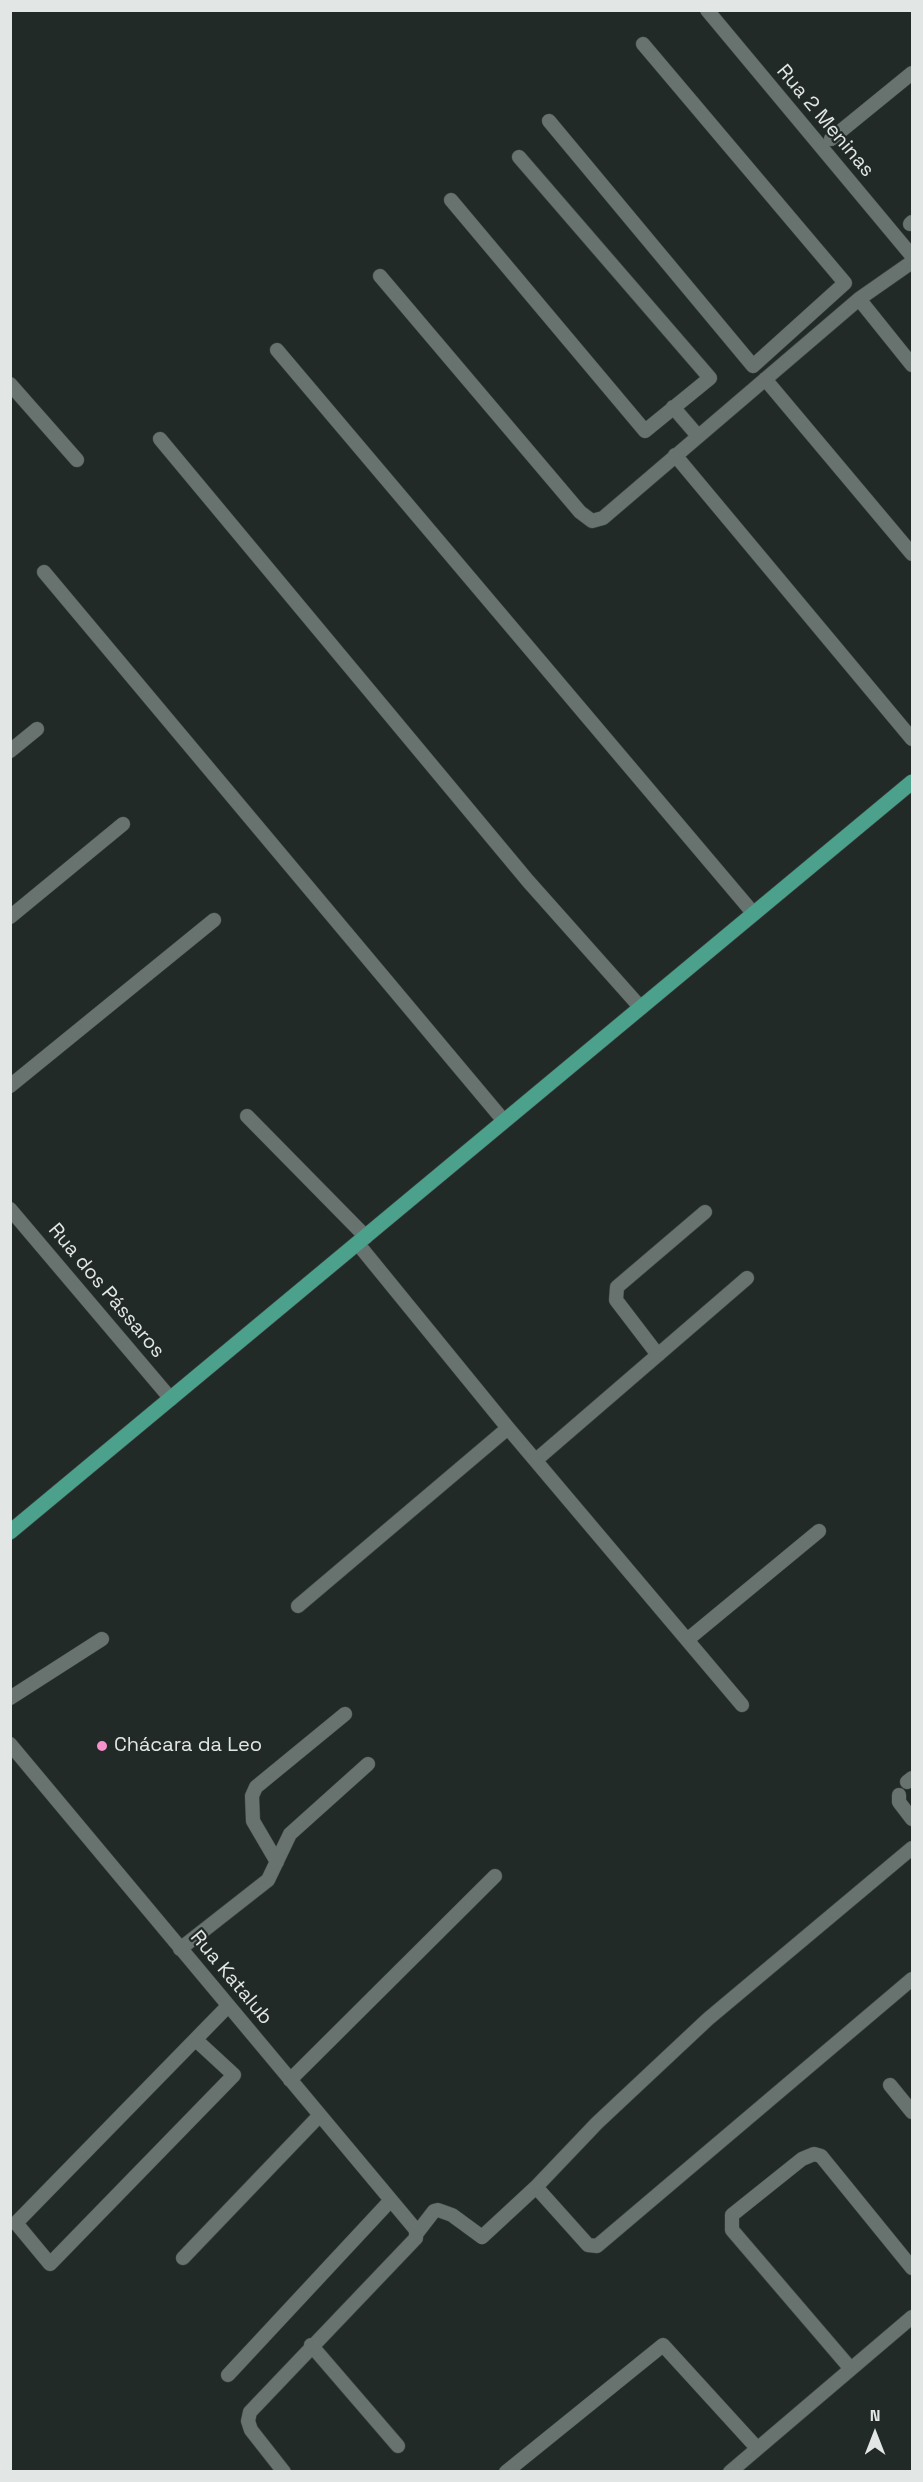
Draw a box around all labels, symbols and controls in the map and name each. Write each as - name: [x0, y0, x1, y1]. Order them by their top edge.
- street label: Rua 2 Meninas: [771, 60, 879, 182]
- street label: Rua dos Pássaros: [43, 1219, 169, 1363]
- place label: Chácara da Leo: [114, 1734, 262, 1758]
- marker: Chácara da Leo: [95, 1739, 109, 1753]
- street label: Rua Katalub: [185, 1926, 277, 2030]
- north arrow: [845, 2404, 905, 2464]
- text: N: [870, 2405, 880, 2426]

